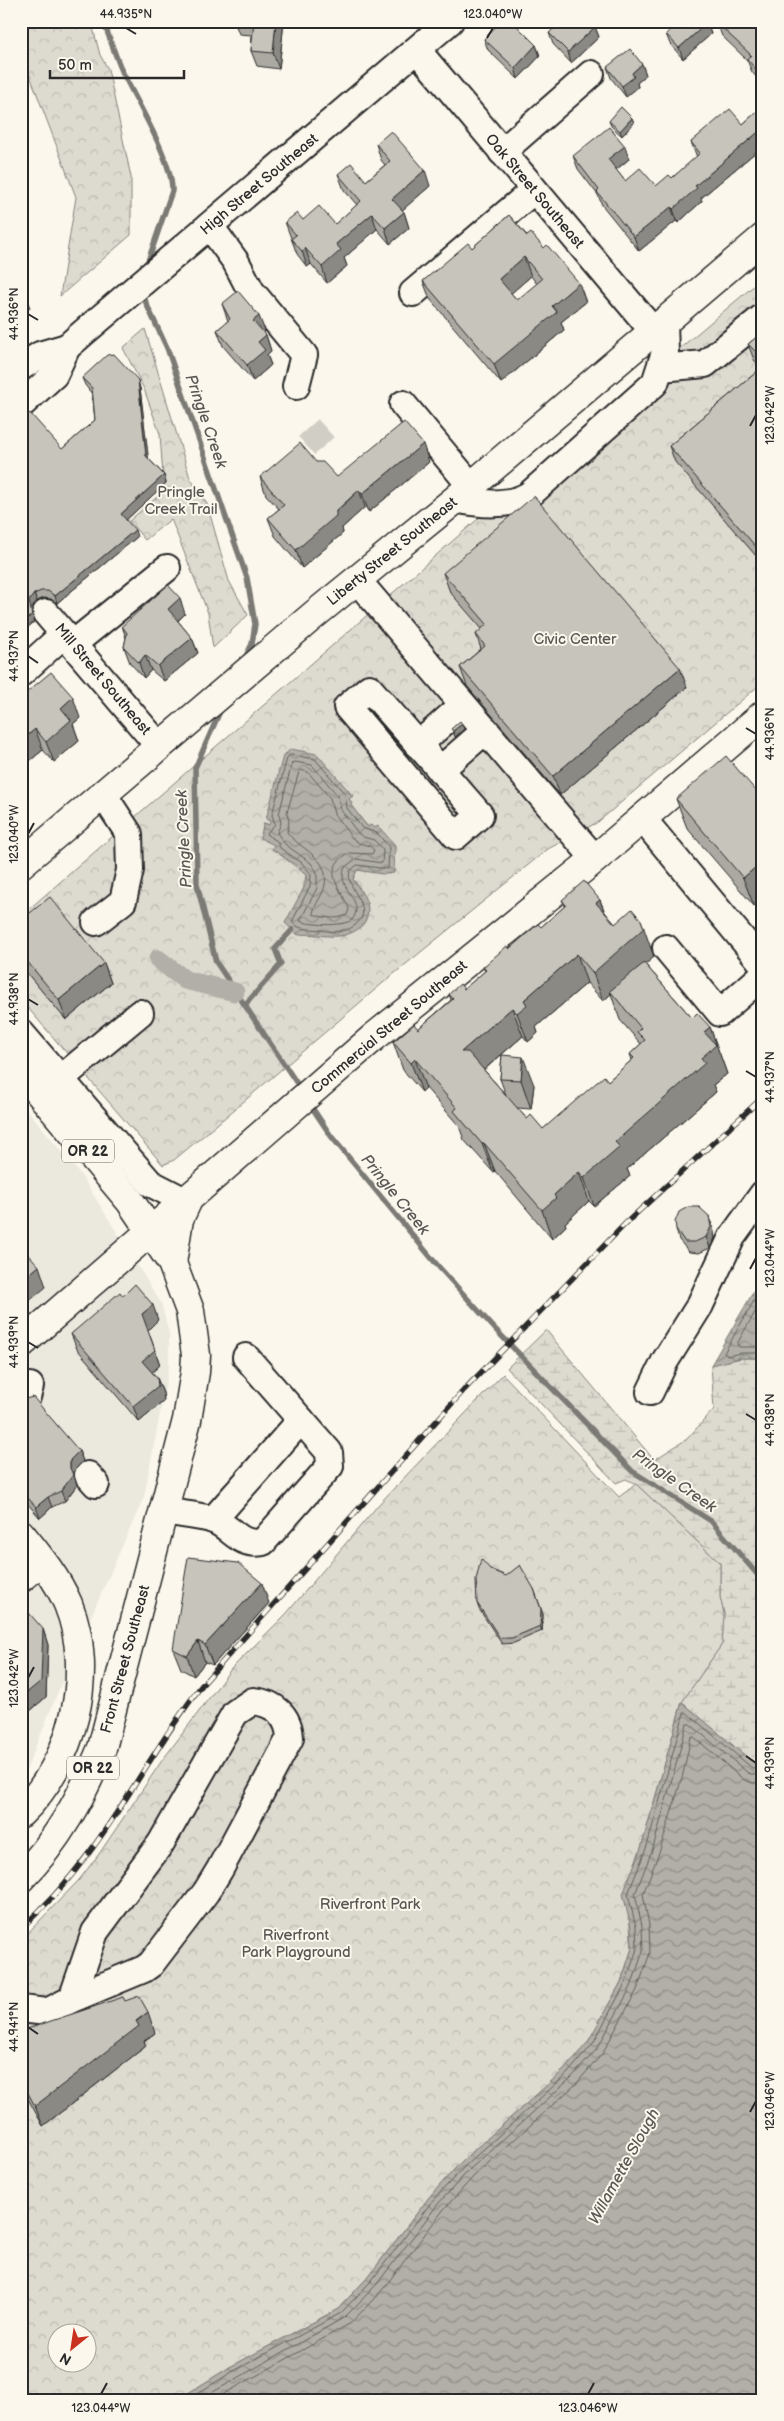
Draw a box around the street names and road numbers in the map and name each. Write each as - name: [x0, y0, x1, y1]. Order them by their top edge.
- street label: High Street Southeast: [196, 129, 323, 239]
- street label: Oak Street Southeast: [481, 130, 588, 253]
- street label: Liberty Street Southeast: [323, 493, 462, 610]
- street label: Mill Street Southeast: [50, 620, 155, 739]
- street label: Commercial Street Southeast: [307, 956, 472, 1098]
- road number: OR 22: [62, 1140, 114, 1162]
- street label: Front Street Southeast: [97, 1583, 154, 1735]
- road number: OR 22: [67, 1756, 119, 1780]

